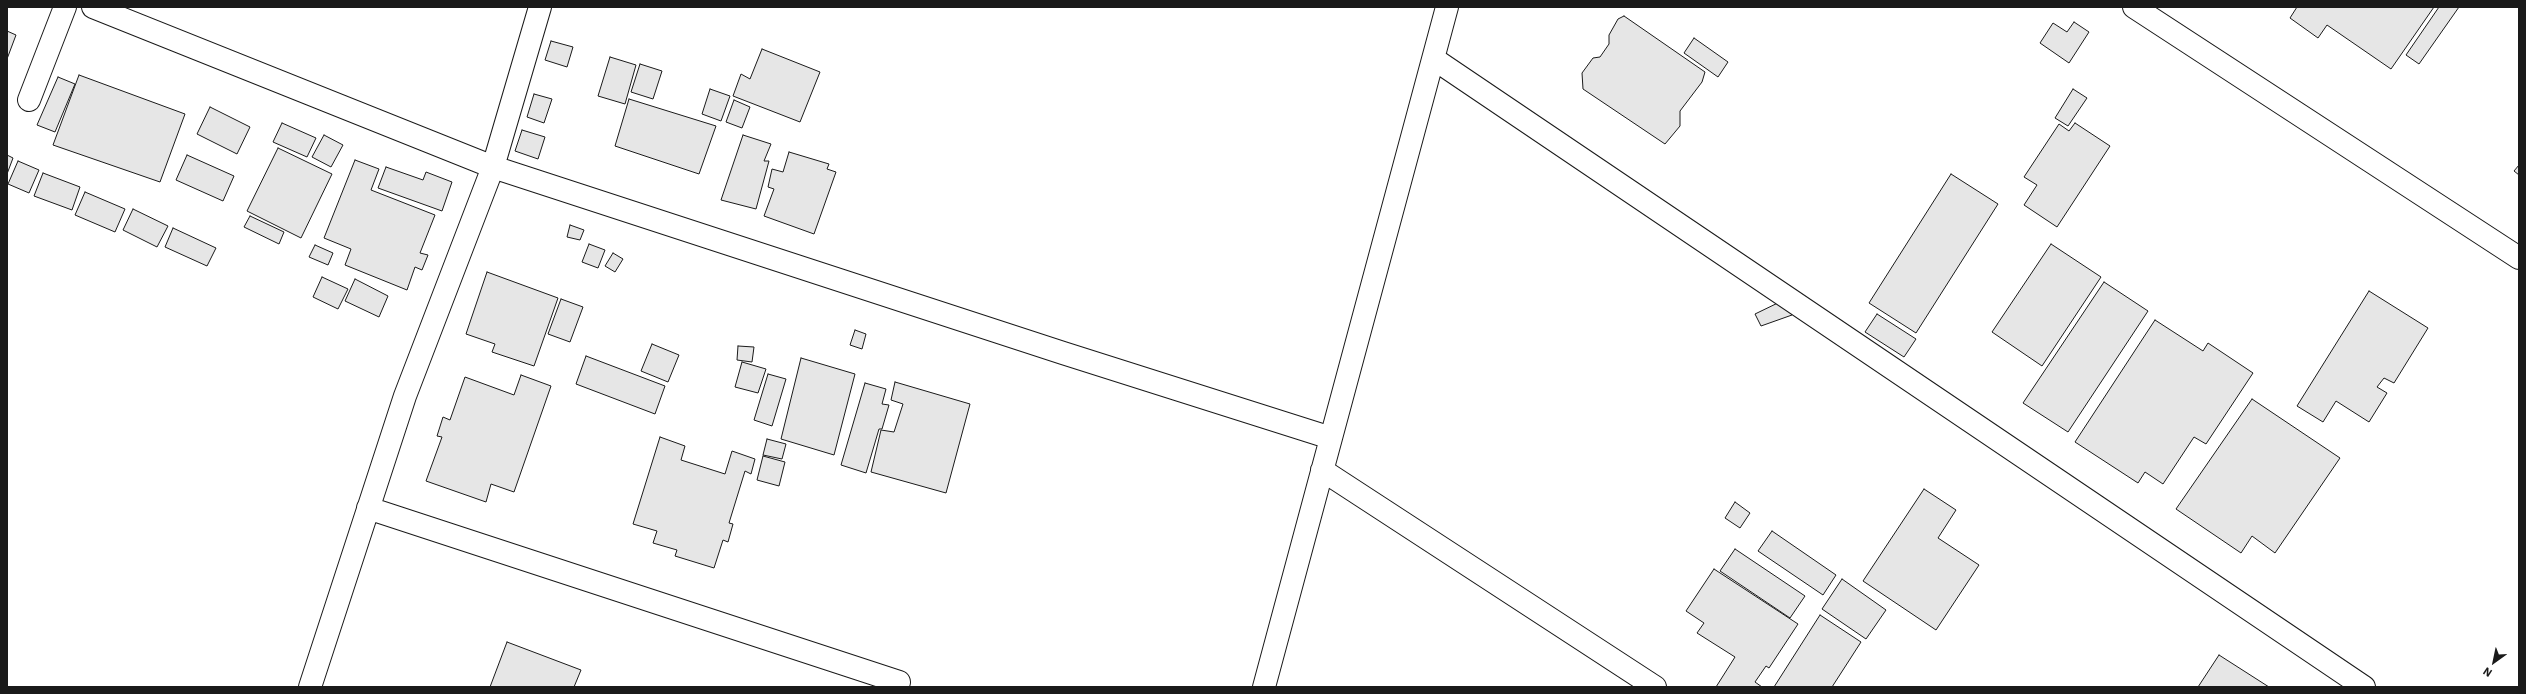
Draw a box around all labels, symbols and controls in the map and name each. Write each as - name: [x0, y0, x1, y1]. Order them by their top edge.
- north arrow: [2474, 642, 2514, 682]
- text: N: [2480, 664, 2495, 680]

